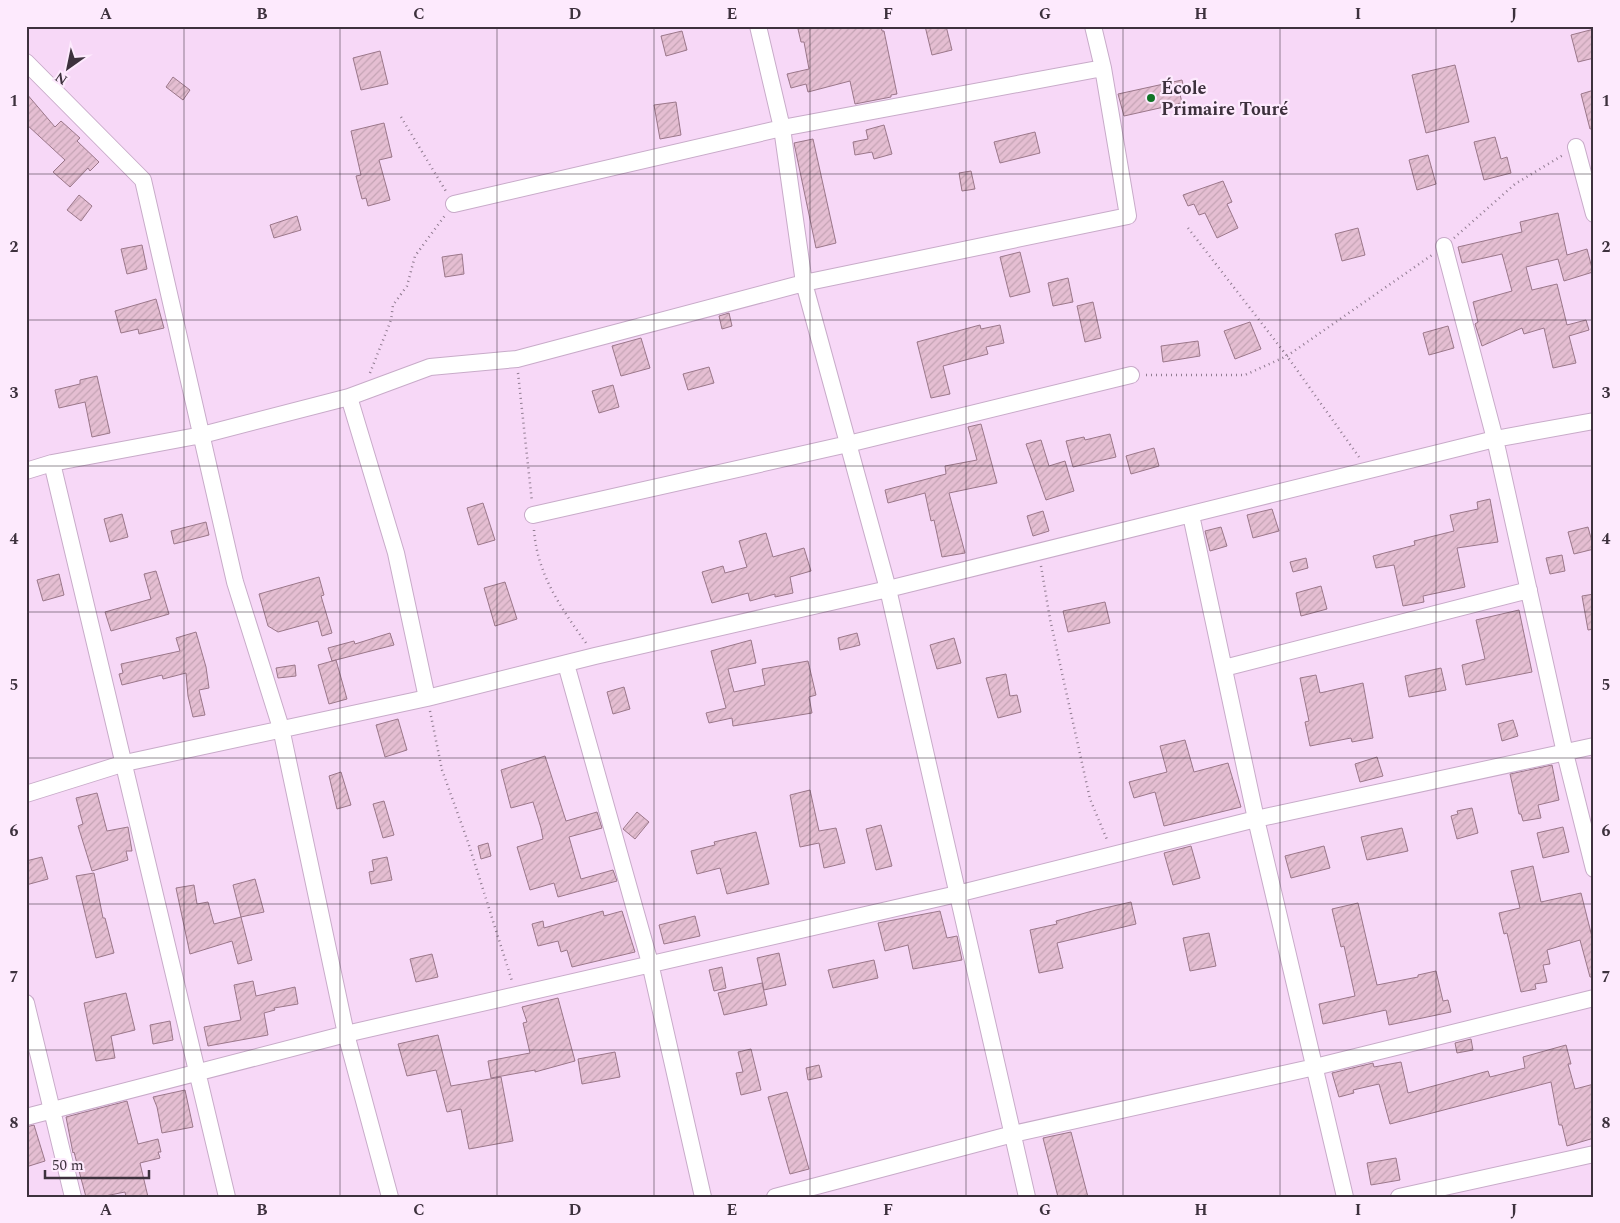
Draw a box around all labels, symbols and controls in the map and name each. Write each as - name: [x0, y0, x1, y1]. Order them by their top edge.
- text: A: [100, 2, 113, 26]
- text: B: [256, 2, 268, 26]
- text: C: [413, 2, 425, 26]
- text: D: [569, 2, 582, 26]
- text: E: [727, 2, 737, 26]
- text: F: [883, 2, 893, 26]
- text: G: [1039, 2, 1051, 26]
- text: H: [1194, 2, 1208, 26]
- text: I: [1355, 2, 1361, 26]
- text: J: [1511, 2, 1518, 26]
- north arrow: [42, 42, 92, 92]
- text: N: [51, 67, 72, 90]
- place label: École Primaire Touré: [1161, 75, 1288, 123]
- text: 1: [10, 89, 18, 113]
- text: 1: [1602, 89, 1610, 113]
- marker: École Primaire Touré: [1145, 92, 1157, 104]
- text: 2: [10, 235, 19, 259]
- text: 2: [1602, 235, 1611, 259]
- text: 3: [10, 381, 19, 405]
- text: 3: [1602, 381, 1611, 405]
- text: 4: [10, 527, 19, 551]
- text: 4: [1602, 527, 1611, 551]
- text: 5: [10, 673, 18, 697]
- text: 5: [1602, 673, 1610, 697]
- text: 6: [10, 819, 19, 843]
- text: 6: [1602, 819, 1611, 843]
- text: 7: [10, 965, 19, 989]
- text: 7: [1602, 965, 1611, 989]
- text: 8: [10, 1111, 19, 1135]
- text: 8: [1602, 1111, 1611, 1135]
- scale bar: [45, 1148, 149, 1180]
- text: 50 m: [52, 1154, 84, 1177]
- text: A: [100, 1198, 113, 1222]
- text: B: [256, 1198, 268, 1222]
- text: C: [413, 1198, 425, 1222]
- text: D: [569, 1198, 582, 1222]
- text: E: [727, 1198, 737, 1222]
- text: F: [883, 1198, 893, 1222]
- text: G: [1039, 1198, 1051, 1222]
- text: H: [1194, 1198, 1208, 1222]
- text: I: [1355, 1198, 1361, 1222]
- text: J: [1511, 1198, 1518, 1222]

